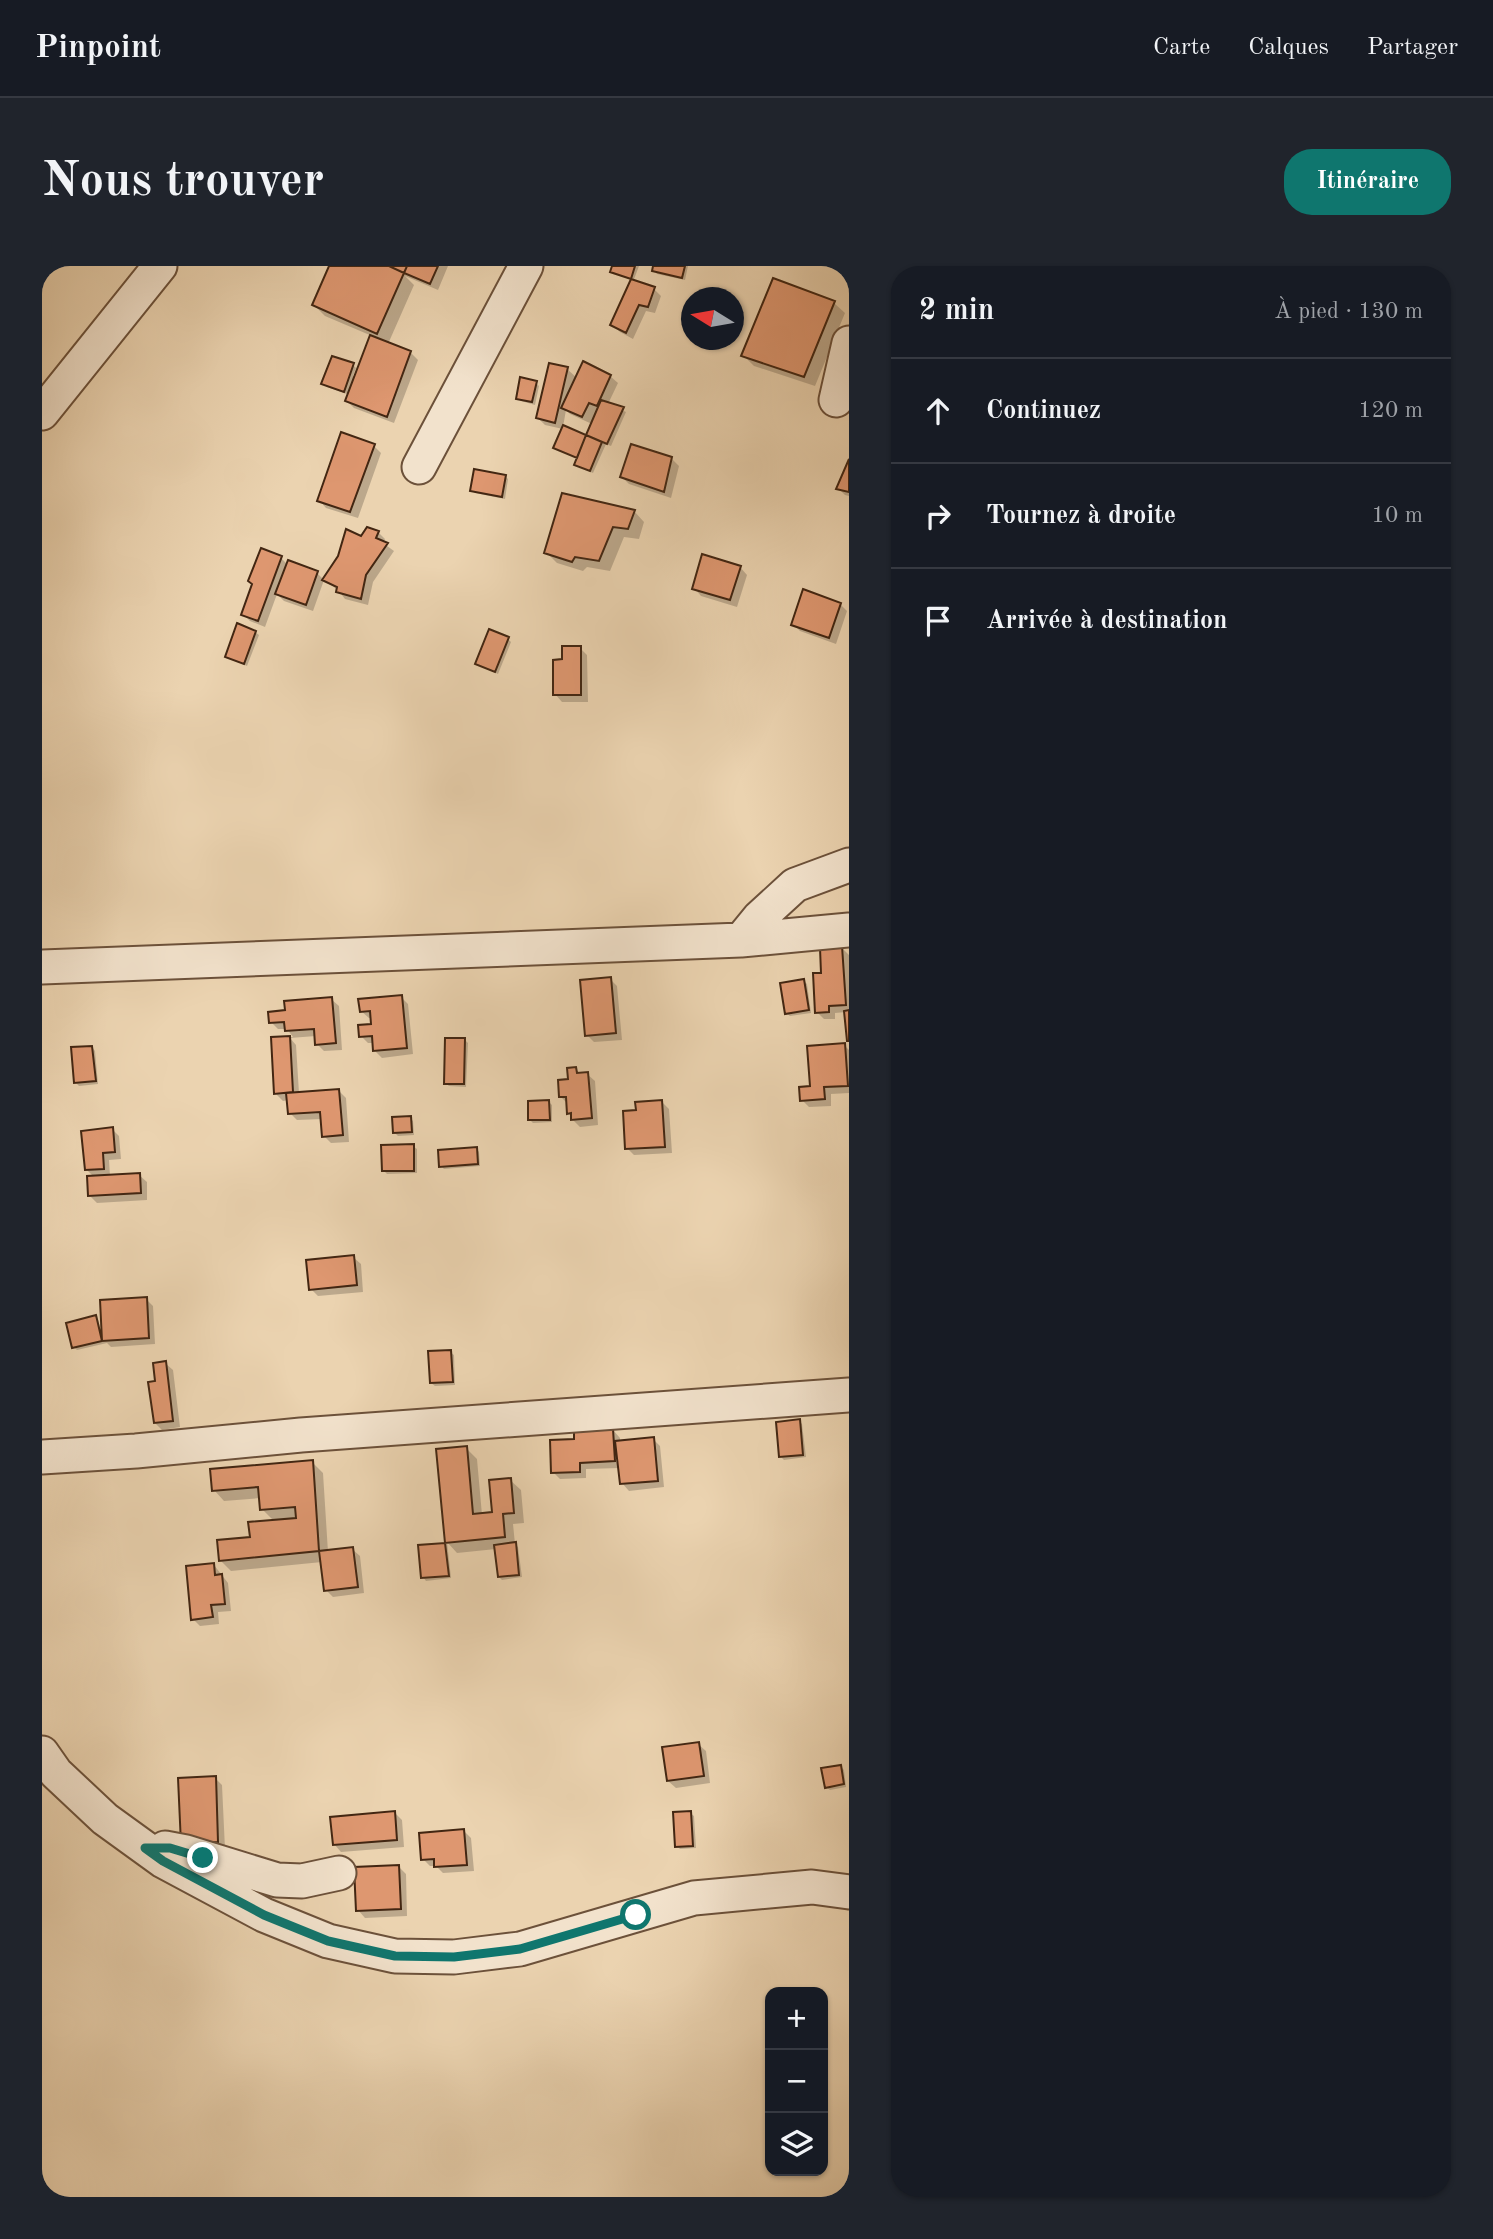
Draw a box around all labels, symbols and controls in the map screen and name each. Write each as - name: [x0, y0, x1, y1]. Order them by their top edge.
- text: Pinpoint: [35, 32, 161, 65]
- text: Carte: [1153, 36, 1210, 60]
- text: Calques: [1248, 36, 1329, 60]
- text: Partager: [1367, 36, 1458, 60]
- button: Itinéraire: [1284, 149, 1451, 215]
- text: Nous trouver: [42, 158, 324, 207]
- north arrow: [681, 287, 744, 350]
- text: 2 min: [919, 296, 994, 326]
- text: À pied · 130 m: [1274, 300, 1423, 323]
- icon: ahead: [919, 392, 957, 430]
- text: Continuez: [986, 398, 1101, 424]
- text: 120 m: [1358, 399, 1423, 422]
- icon: right: [919, 497, 957, 535]
- text: Tournez à droite: [986, 503, 1176, 529]
- text: 10 m: [1372, 504, 1423, 527]
- icon: arrive: [919, 602, 957, 640]
- text: Arrivée à destination: [986, 608, 1228, 634]
- route end: [187, 1842, 218, 1873]
- route start: [620, 1899, 651, 1930]
- map controls: [765, 1987, 828, 2176]
- button: +: [765, 1987, 828, 2050]
- button: −: [765, 2050, 828, 2113]
- button: layers: [765, 2113, 828, 2176]

